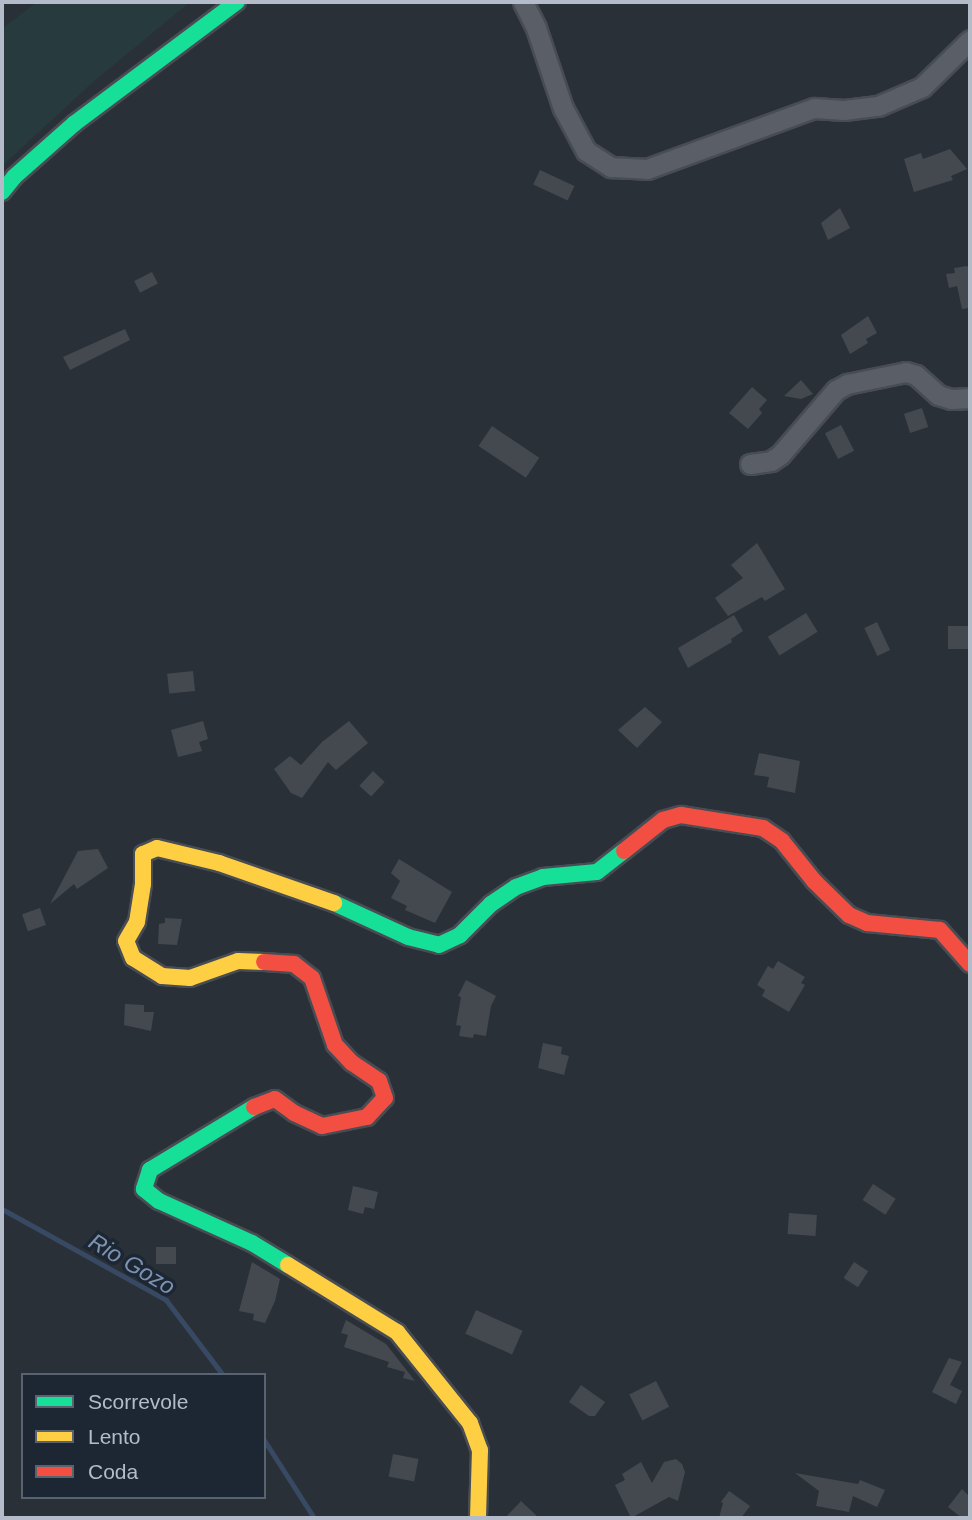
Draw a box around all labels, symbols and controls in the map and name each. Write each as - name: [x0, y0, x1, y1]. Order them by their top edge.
- water label: Rio Gozo: [84, 1227, 180, 1301]
- legend: [21, 1373, 266, 1499]
- text: Scorrevole: [88, 1390, 188, 1413]
- text: Lento: [88, 1425, 141, 1448]
- text: Coda: [88, 1460, 138, 1483]

